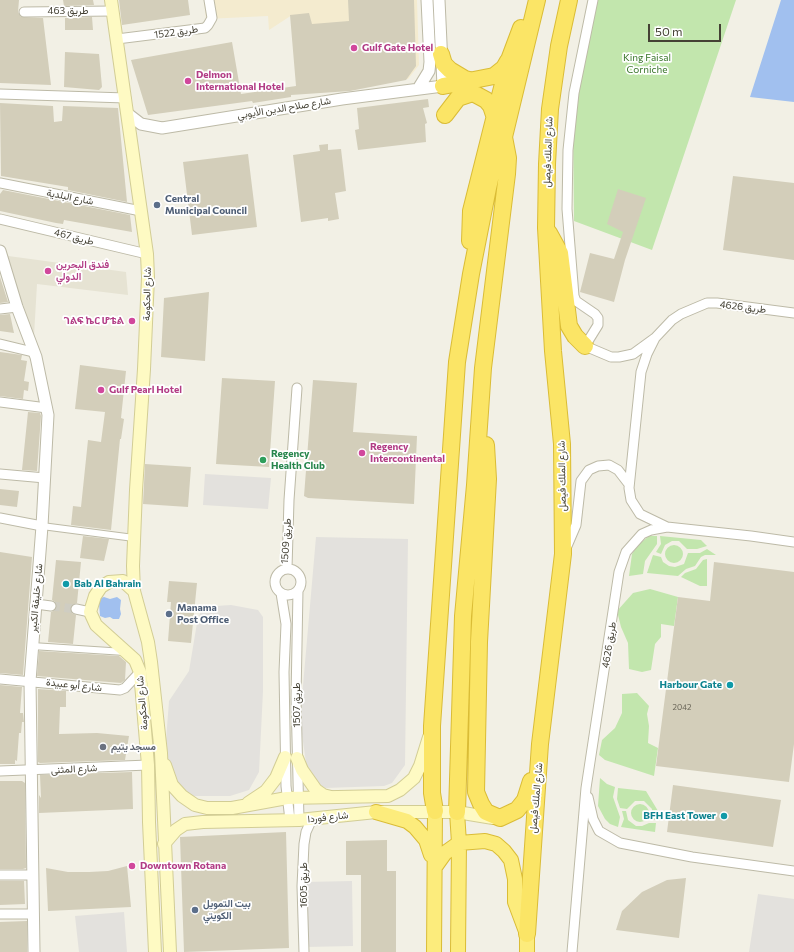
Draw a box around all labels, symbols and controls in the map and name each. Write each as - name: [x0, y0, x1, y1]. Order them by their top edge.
- street label: طريق 463: [48, 5, 88, 17]
- scale bar: [650, 16, 723, 42]
- street label: طريق 1522: [153, 23, 199, 41]
- text: 50 m: [655, 24, 683, 38]
- place label: Gulf Gate Hotel: [362, 42, 433, 54]
- marker: Gulf Gate Hotel: [349, 43, 359, 53]
- park label: King Faisal Corniche: [623, 52, 671, 76]
- place label: Delmon International Hotel: [196, 69, 284, 92]
- marker: Delmon International Hotel: [183, 76, 193, 86]
- street label: شارع صلاح الدين الأيوبي: [236, 95, 332, 121]
- street label: شارع الملك فيصل: [541, 116, 555, 188]
- street label: شارع البلدية: [46, 187, 94, 207]
- place label: Central Municipal Council: [165, 193, 247, 216]
- marker: Central Municipal Council: [152, 200, 162, 210]
- street label: طريق 467: [53, 226, 95, 248]
- place label: فندق البحرين الدولي: [56, 259, 109, 282]
- marker: فندق البحرين الدولي: [43, 266, 53, 276]
- street label: شارع الحكومة: [141, 267, 153, 321]
- street label: طريق 4626: [719, 298, 767, 316]
- place label: ገልፍ ኬር ሆቴል: [64, 315, 124, 327]
- marker: ገልፍ ኬር ሆቴል: [127, 316, 137, 326]
- place label: Gulf Pearl Hotel: [109, 384, 182, 396]
- marker: Gulf Pearl Hotel: [96, 385, 106, 395]
- place label: Regency Intercontinental: [370, 441, 445, 464]
- street label: شارع الملك فيصل: [555, 441, 569, 511]
- place label: Regency Health Club: [271, 448, 325, 472]
- marker: Regency Intercontinental: [357, 448, 367, 458]
- marker: Regency Health Club: [258, 455, 268, 465]
- street label: طريق 1509: [278, 518, 294, 564]
- street label: شارع خليفة الكبير: [27, 563, 45, 633]
- place label: Bab Al Bahrain: [74, 578, 141, 590]
- marker: Bab Al Bahrain: [61, 579, 71, 589]
- place label: Manama Post Office: [177, 602, 229, 626]
- marker: Manama Post Office: [164, 609, 174, 619]
- street label: طريق 4626: [599, 621, 619, 669]
- street label: شارع أبو عبيدة: [46, 676, 102, 694]
- street label: شارع الحكومة: [134, 676, 150, 730]
- place label: Harbour Gate: [659, 679, 722, 691]
- marker: Harbour Gate: [725, 680, 735, 690]
- street label: طريق 1507: [291, 683, 303, 727]
- house number: 2042: [673, 702, 691, 712]
- place label: مسجد يتيم: [111, 741, 156, 753]
- marker: مسجد يتيم: [98, 742, 108, 752]
- street label: شارع المثنى: [50, 762, 98, 776]
- street label: شارع الملك فيصل: [527, 762, 545, 834]
- street label: شارع فوردا: [307, 809, 349, 825]
- place label: BFH East Tower: [643, 810, 716, 822]
- marker: BFH East Tower: [719, 811, 729, 821]
- place label: Downtown Rotana: [140, 860, 226, 872]
- marker: Downtown Rotana: [127, 861, 137, 871]
- street label: طريق 1605: [298, 862, 310, 908]
- place label: بيت التمويل الكويتي: [203, 898, 251, 922]
- marker: بيت التمويل الكويتي: [190, 905, 200, 915]

